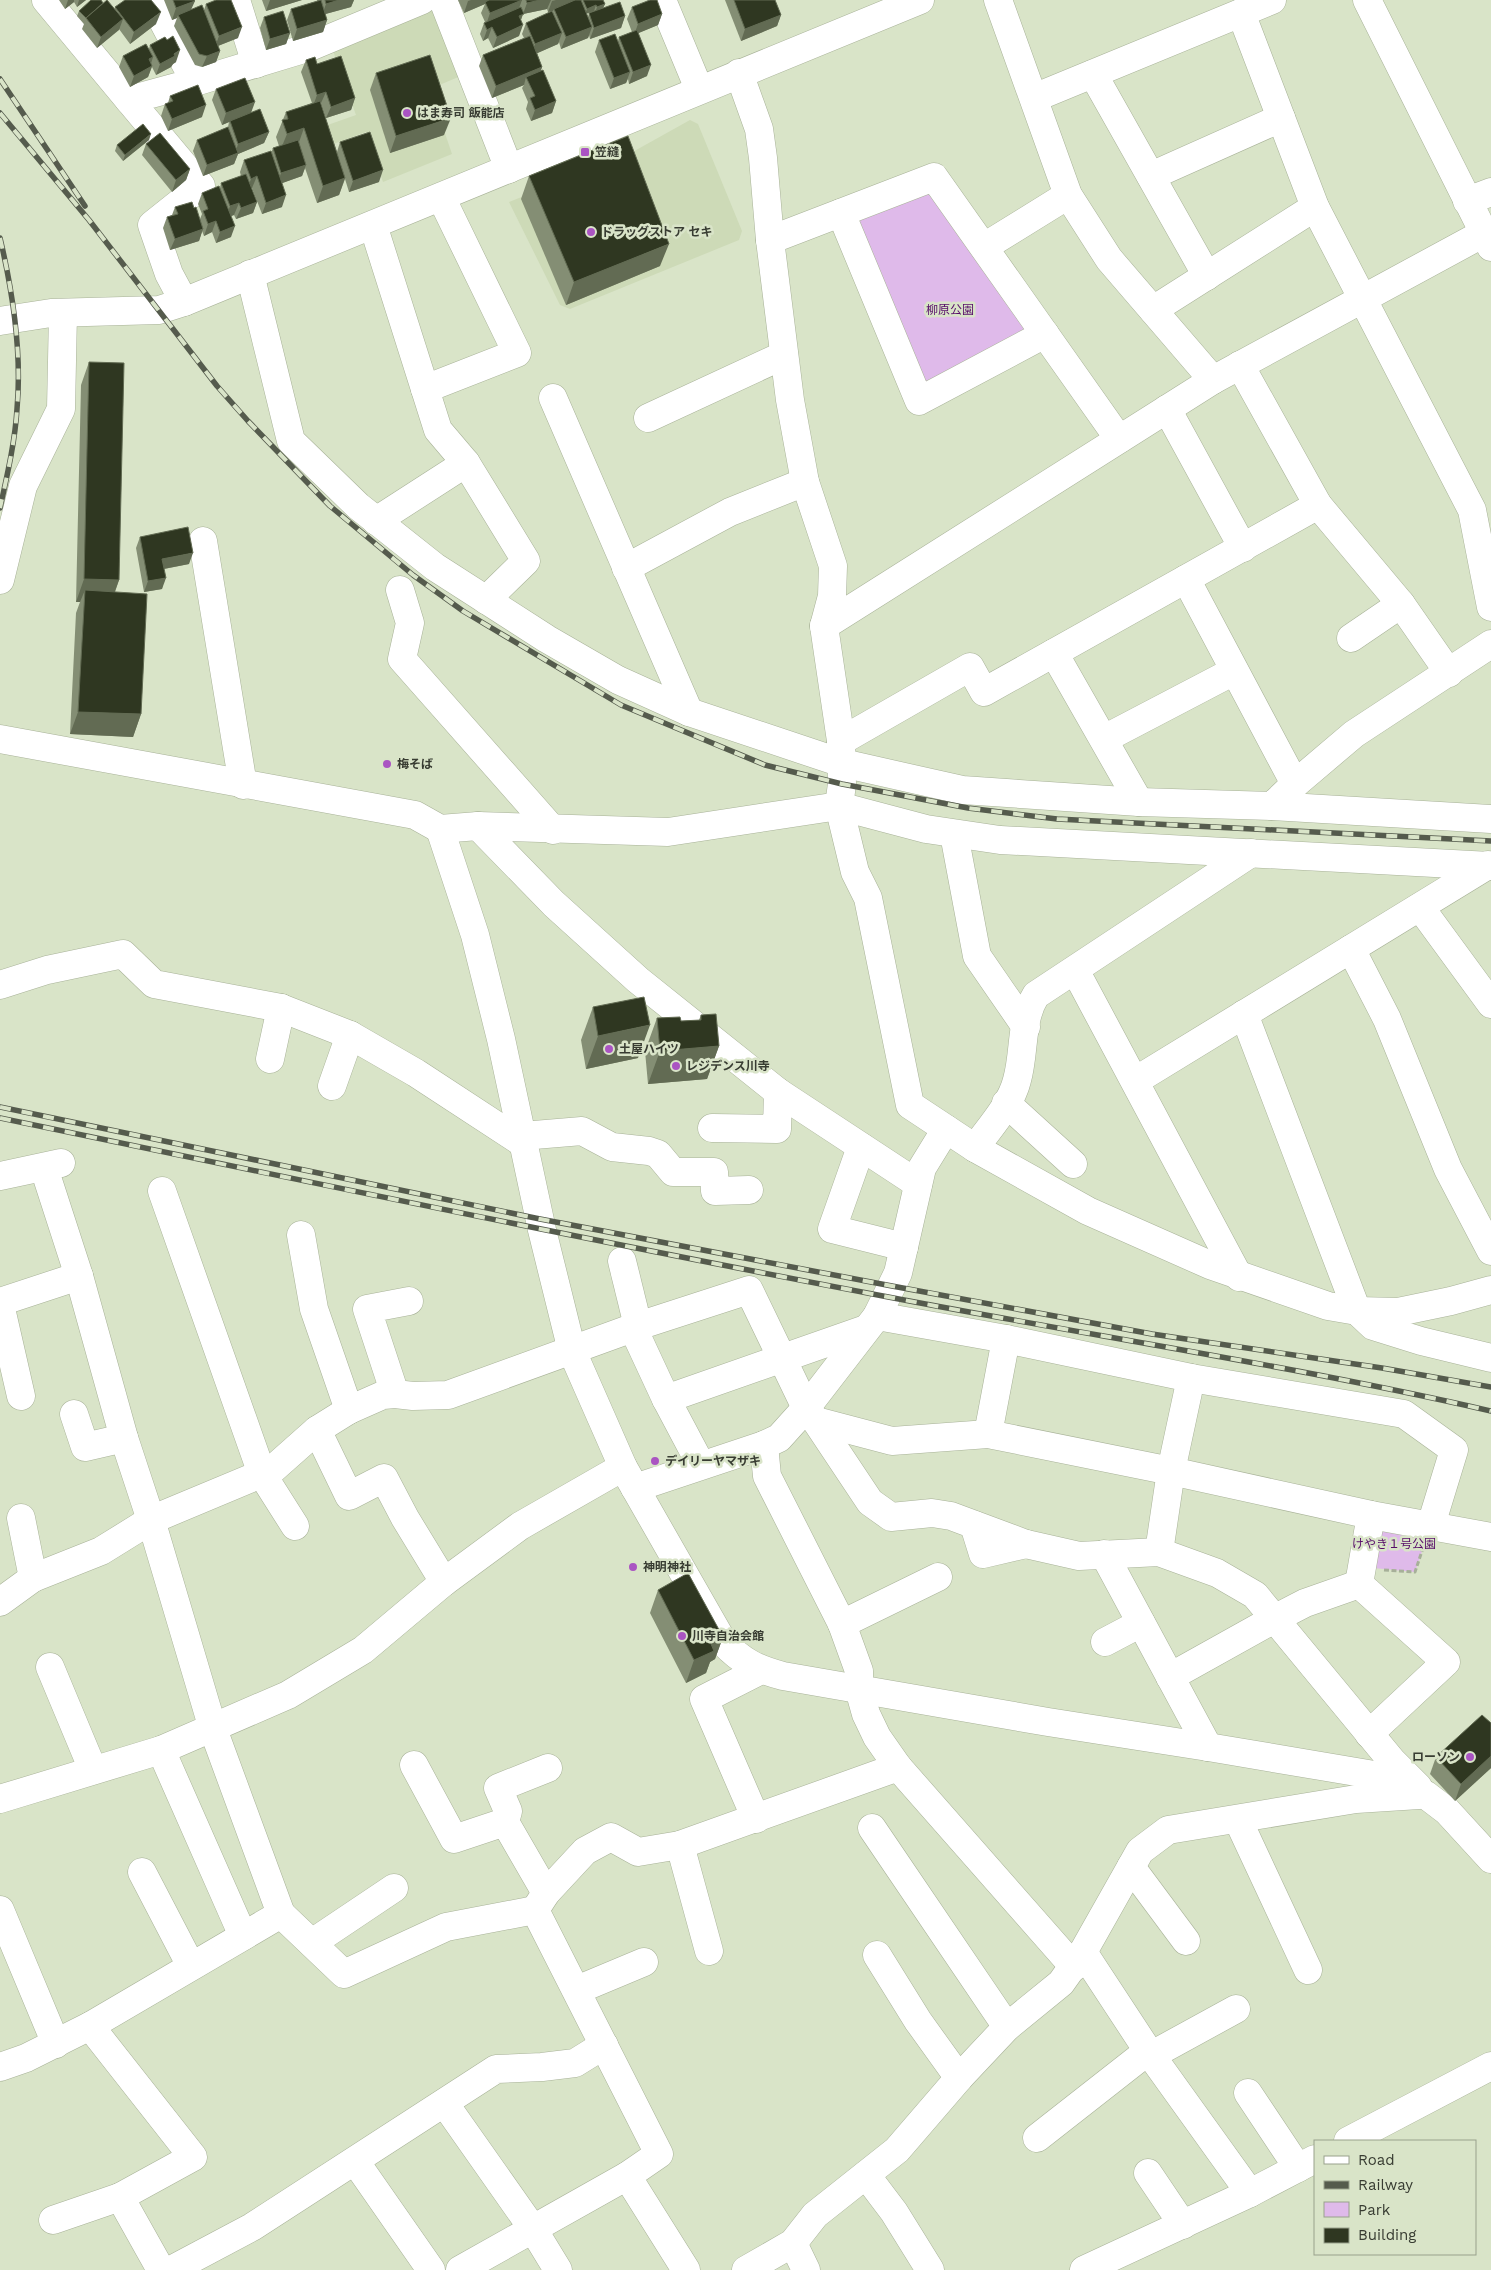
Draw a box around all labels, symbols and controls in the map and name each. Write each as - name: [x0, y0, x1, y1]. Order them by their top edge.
- place label: はま寿司 飯能店: [417, 106, 504, 120]
- marker: はま寿司 飯能店: [401, 107, 413, 119]
- place label: 笠縫: [594, 145, 620, 159]
- marker: 笠縫: [579, 146, 591, 158]
- place label: ドラッグストア セキ: [601, 225, 712, 239]
- marker: ドラッグストア セキ: [585, 226, 597, 238]
- park label: 柳原公園: [926, 303, 974, 317]
- place label: 梅そば: [397, 757, 433, 771]
- marker: 梅そば: [381, 758, 393, 770]
- place label: 土屋ハイツ: [619, 1042, 679, 1056]
- marker: 土屋ハイツ: [603, 1043, 615, 1055]
- place label: レジデンス川寺: [686, 1059, 770, 1073]
- marker: レジデンス川寺: [670, 1060, 682, 1072]
- place label: デイリーヤマザキ: [665, 1454, 761, 1468]
- marker: デイリーヤマザキ: [649, 1455, 661, 1467]
- park label: けやき１号公園: [1352, 1537, 1436, 1551]
- place label: 神明神社: [643, 1560, 691, 1574]
- marker: 神明神社: [627, 1561, 639, 1573]
- place label: 川寺自治会館: [692, 1629, 764, 1643]
- marker: 川寺自治会館: [676, 1630, 688, 1642]
- place label: ローソン: [1412, 1750, 1460, 1764]
- marker: ローソン: [1464, 1751, 1476, 1763]
- legend: [1314, 2140, 1476, 2255]
- text: Road: [1358, 2151, 1395, 2169]
- text: Railway: [1358, 2176, 1413, 2194]
- text: Park: [1358, 2201, 1391, 2219]
- text: Building: [1358, 2226, 1416, 2244]

